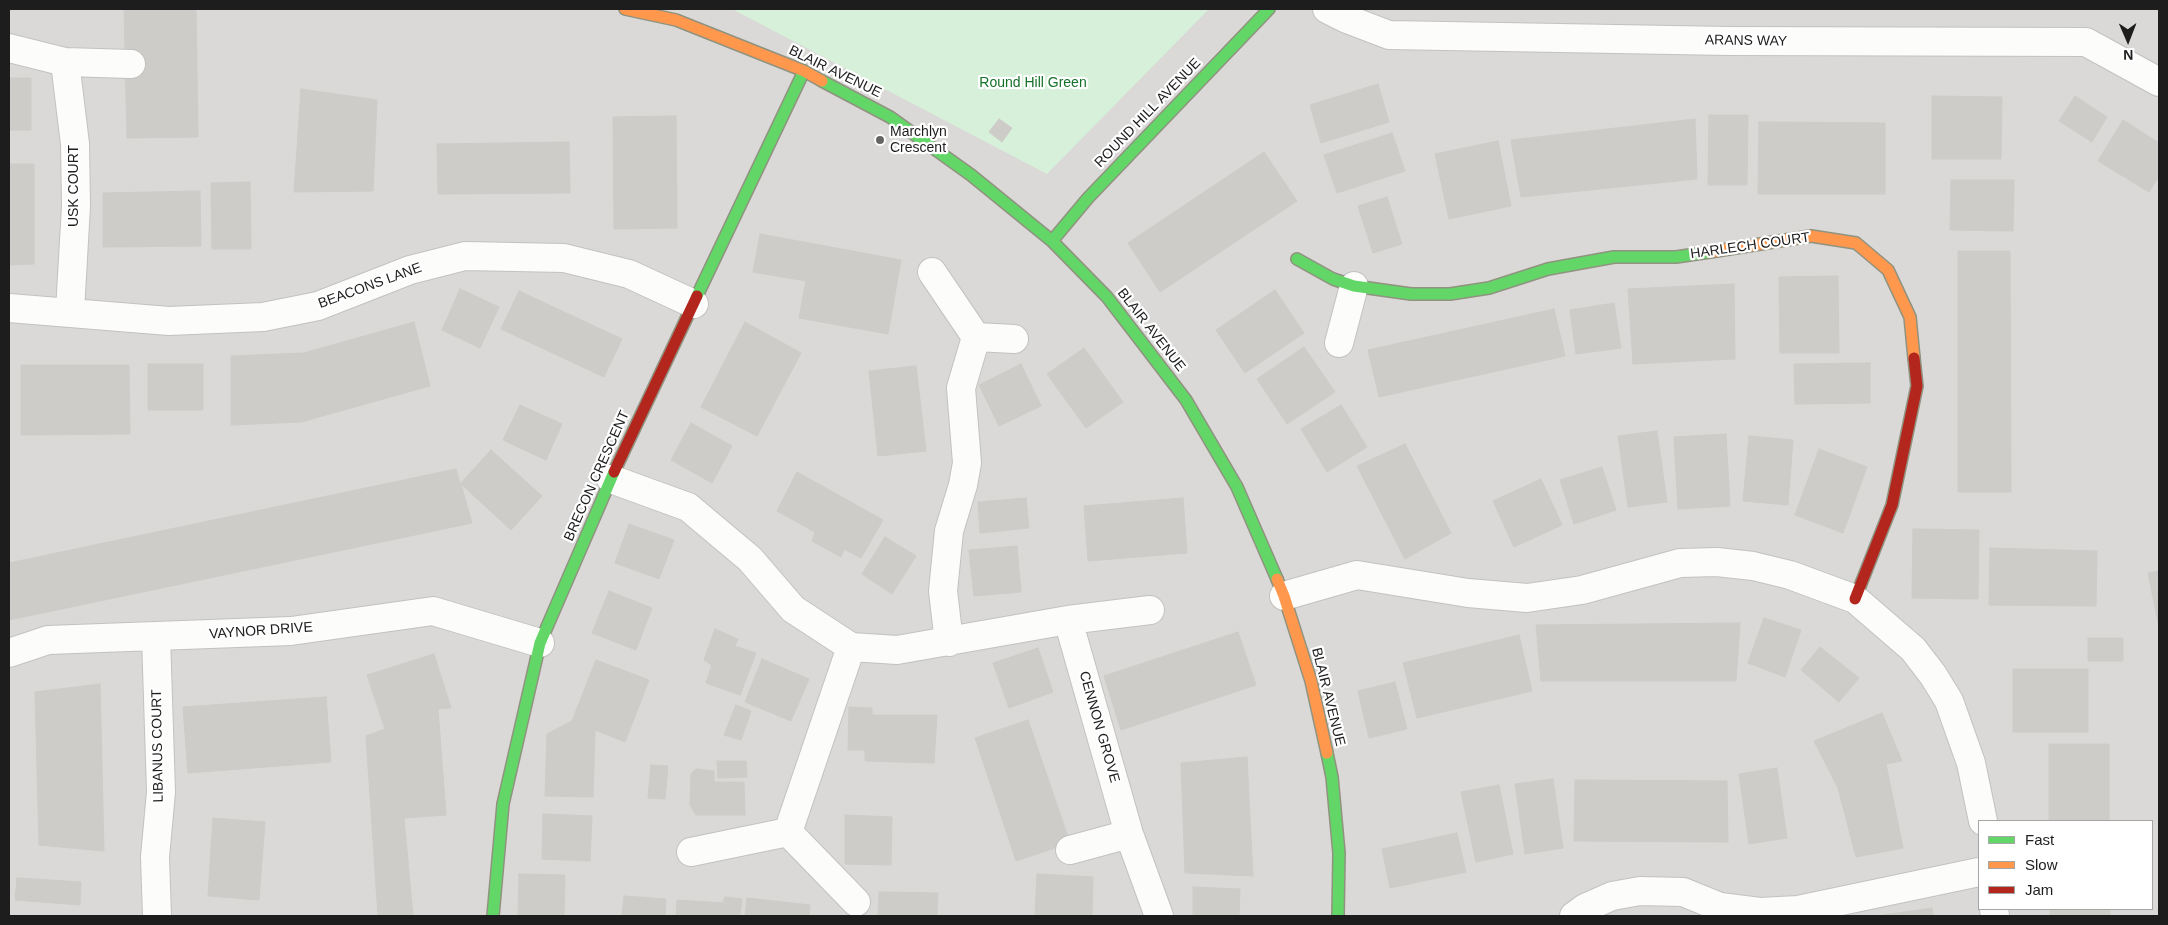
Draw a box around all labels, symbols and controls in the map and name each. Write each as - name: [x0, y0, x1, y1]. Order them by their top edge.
- north arrow: [2103, 15, 2153, 65]
- street label: ARANS WAY: [1705, 32, 1787, 50]
- street label: BLAIR AVENUE: [786, 42, 884, 102]
- text: N: [2123, 47, 2133, 63]
- street label: ROUND HILL AVENUE: [1092, 55, 1204, 171]
- park label: Round Hill Green: [979, 75, 1087, 91]
- place label: Marchlyn Crescent: [890, 124, 947, 156]
- marker: Marchlyn Crescent: [874, 134, 886, 146]
- street label: USK COURT: [66, 145, 82, 227]
- street label: HARLECH COURT: [1689, 229, 1811, 263]
- street label: BEACONS LANE: [316, 259, 424, 313]
- street label: BLAIR AVENUE: [1113, 285, 1189, 375]
- street label: BRECON CRESCENT: [561, 408, 633, 544]
- street label: VAYNOR DRIVE: [209, 619, 313, 643]
- street label: BLAIR AVENUE: [1308, 646, 1348, 748]
- street label: CENNON GROVE: [1075, 669, 1123, 785]
- street label: LIBANUS COURT: [149, 689, 167, 803]
- legend: [1978, 820, 2153, 910]
- text: Fast: [2025, 831, 2054, 848]
- text: Slow: [2025, 856, 2058, 873]
- text: Jam: [2025, 881, 2053, 898]

